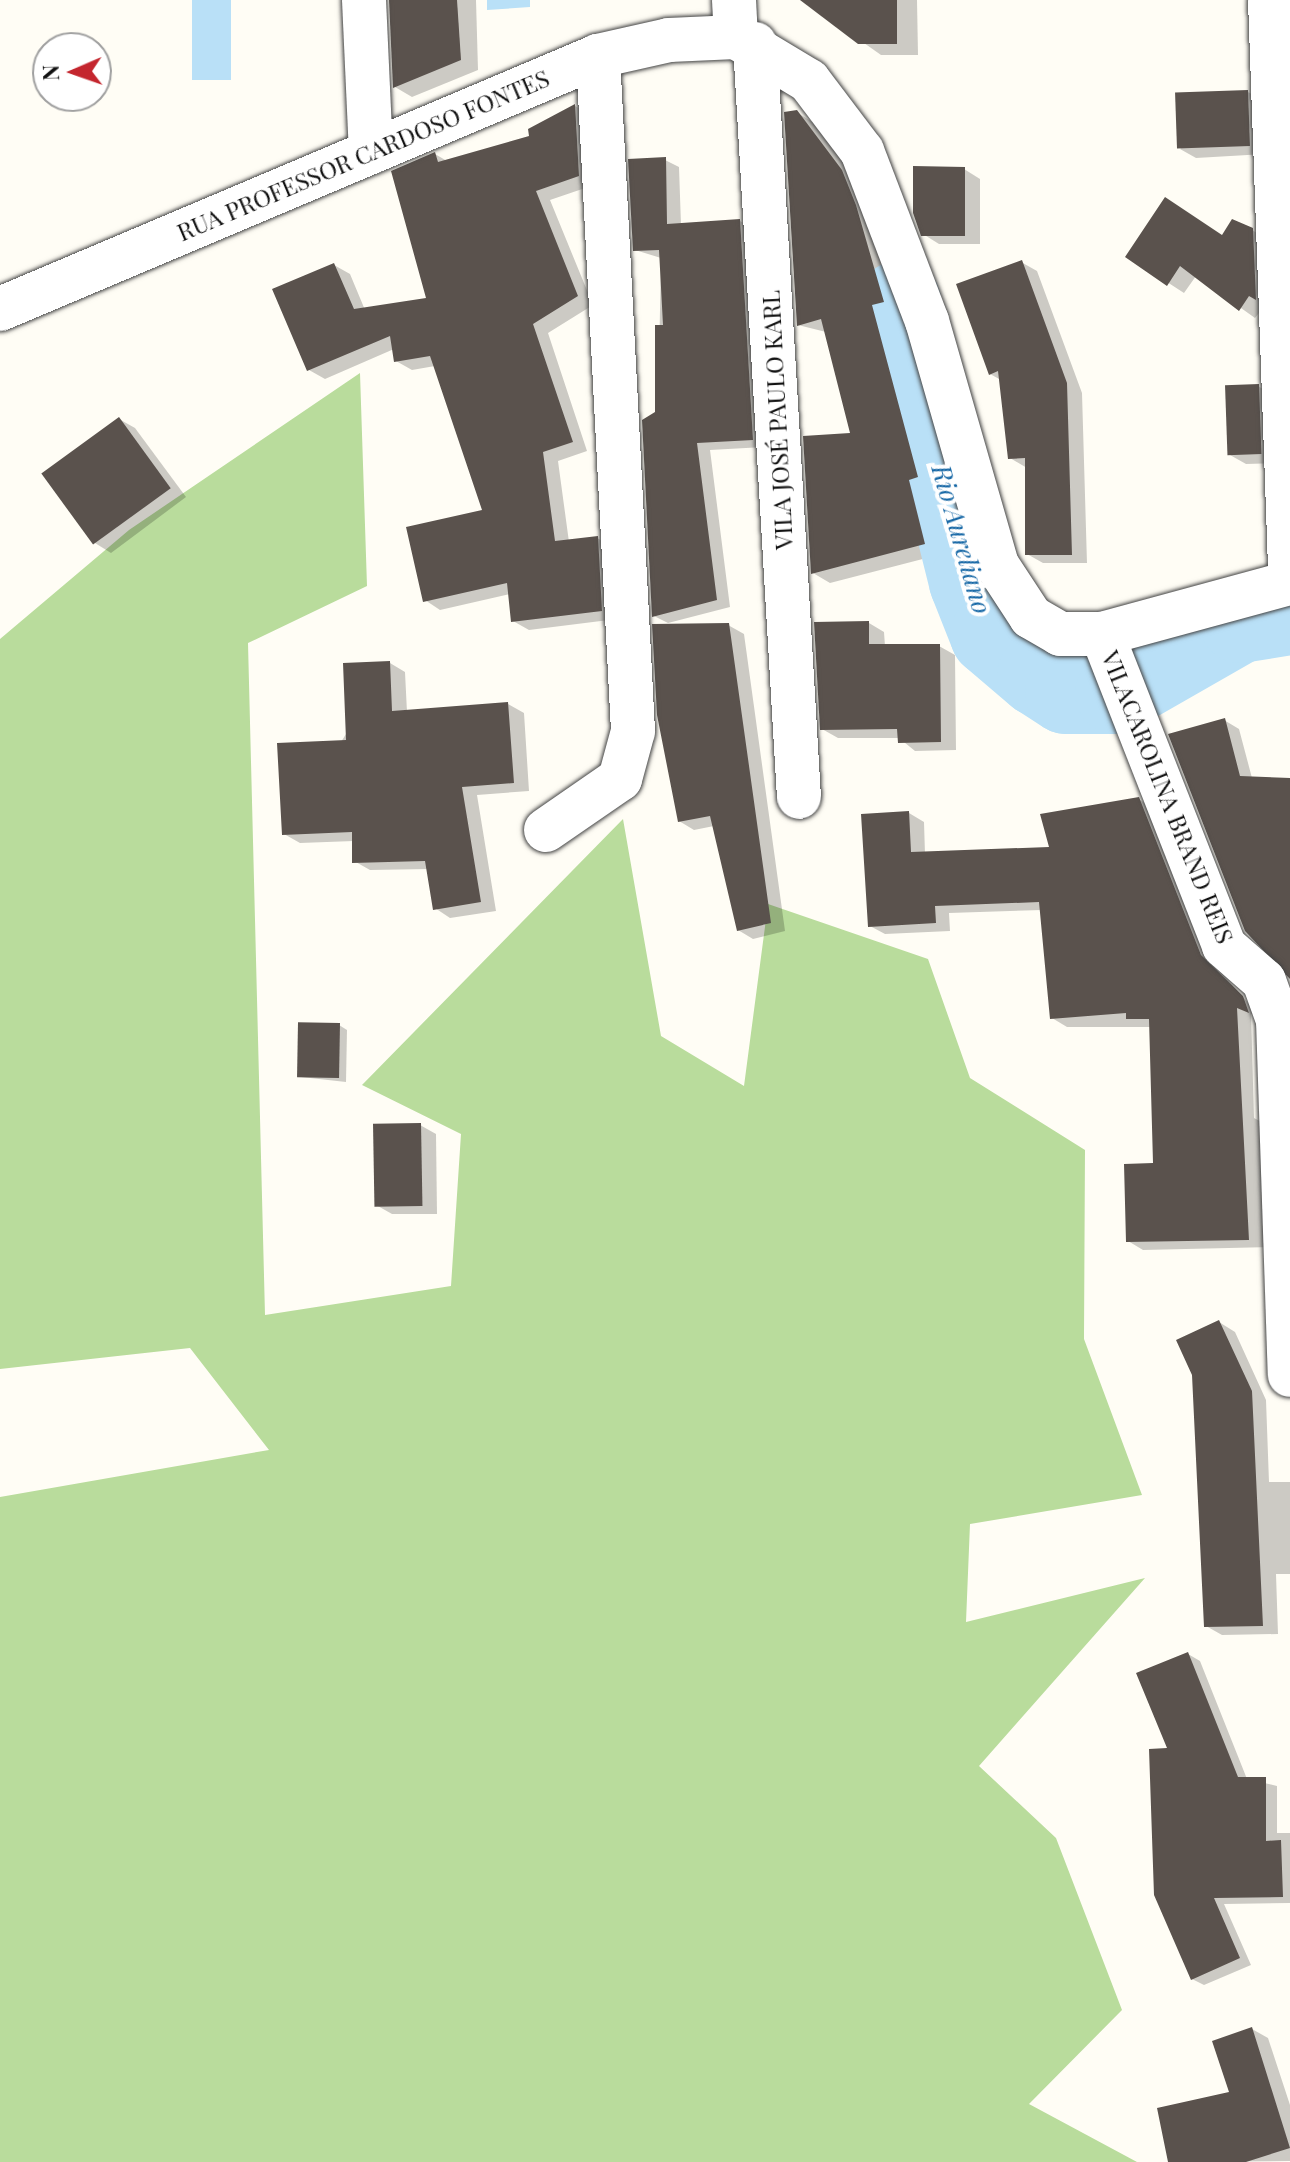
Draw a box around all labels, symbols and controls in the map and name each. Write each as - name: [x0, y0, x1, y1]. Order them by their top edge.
- north arrow: [32, 32, 112, 112]
- street label: RUA PROFESSOR CARDOSO FONTES: [173, 63, 553, 247]
- text: N: [35, 64, 65, 81]
- street label: VILA JOSÉ PAULO KARL: [756, 289, 798, 551]
- water label: Rio Aureliano: [926, 461, 998, 617]
- street label: VILACAROLINA BRAND REIS: [1096, 646, 1240, 948]

